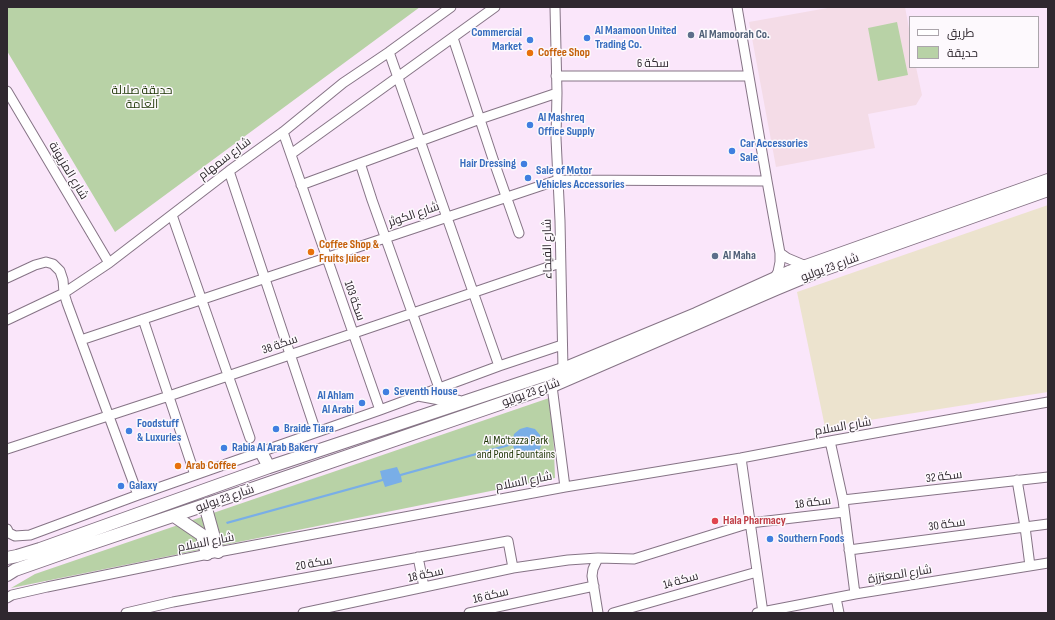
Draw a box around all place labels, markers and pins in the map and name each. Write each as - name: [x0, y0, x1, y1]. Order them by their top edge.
- place label: Al Maamoon United Trading Co.: [595, 24, 676, 52]
- place label: Commercial Market: [471, 26, 522, 54]
- place label: Al Mamoorah Co.: [699, 28, 770, 42]
- marker: Al Mamoorah Co.: [686, 30, 696, 40]
- marker: Al Maamoon United Trading Co.: [582, 33, 592, 43]
- marker: Commercial Market: [525, 35, 535, 45]
- place label: Coffee Shop: [538, 46, 590, 60]
- marker: Coffee Shop: [525, 48, 535, 58]
- place label: Al Mashreq Office Supply: [538, 111, 595, 139]
- marker: Al Mashreq Office Supply: [525, 120, 535, 130]
- place label: Car Accessories Sale: [740, 137, 808, 165]
- marker: Car Accessories Sale: [727, 146, 737, 156]
- place label: Hair Dressing: [460, 157, 516, 171]
- marker: Hair Dressing: [519, 159, 529, 169]
- place label: Sale of Motor Vehicles Accessories: [536, 164, 625, 192]
- marker: Sale of Motor Vehicles Accessories: [523, 173, 533, 183]
- place label: Coffee Shop & Fruits Juicer: [319, 238, 379, 266]
- marker: Coffee Shop & Fruits Juicer: [306, 247, 316, 257]
- place label: Al Maha: [723, 249, 756, 263]
- marker: Al Maha: [710, 251, 720, 261]
- place label: Seventh House: [394, 385, 458, 399]
- marker: Seventh House: [381, 387, 391, 397]
- place label: Al Ahlam Al Arabi: [317, 389, 354, 417]
- marker: Al Ahlam Al Arabi: [357, 398, 367, 408]
- place label: Foodstuff & Luxuries: [137, 417, 181, 445]
- place label: Braide Tiara: [284, 422, 334, 436]
- marker: Braide Tiara: [271, 424, 281, 434]
- marker: Foodstuff & Luxuries: [124, 426, 134, 436]
- place label: Rabia Al Arab Bakery: [232, 441, 318, 455]
- marker: Rabia Al Arab Bakery: [219, 443, 229, 453]
- place label: Arab Coffee: [186, 459, 236, 473]
- marker: Arab Coffee: [173, 461, 183, 471]
- place label: Galaxy: [129, 479, 158, 493]
- marker: Galaxy: [116, 481, 126, 491]
- place label: Hala Pharmacy: [723, 514, 786, 528]
- marker: Hala Pharmacy: [710, 516, 720, 526]
- place label: Southern Foods: [778, 532, 844, 546]
- marker: Southern Foods: [765, 534, 775, 544]

